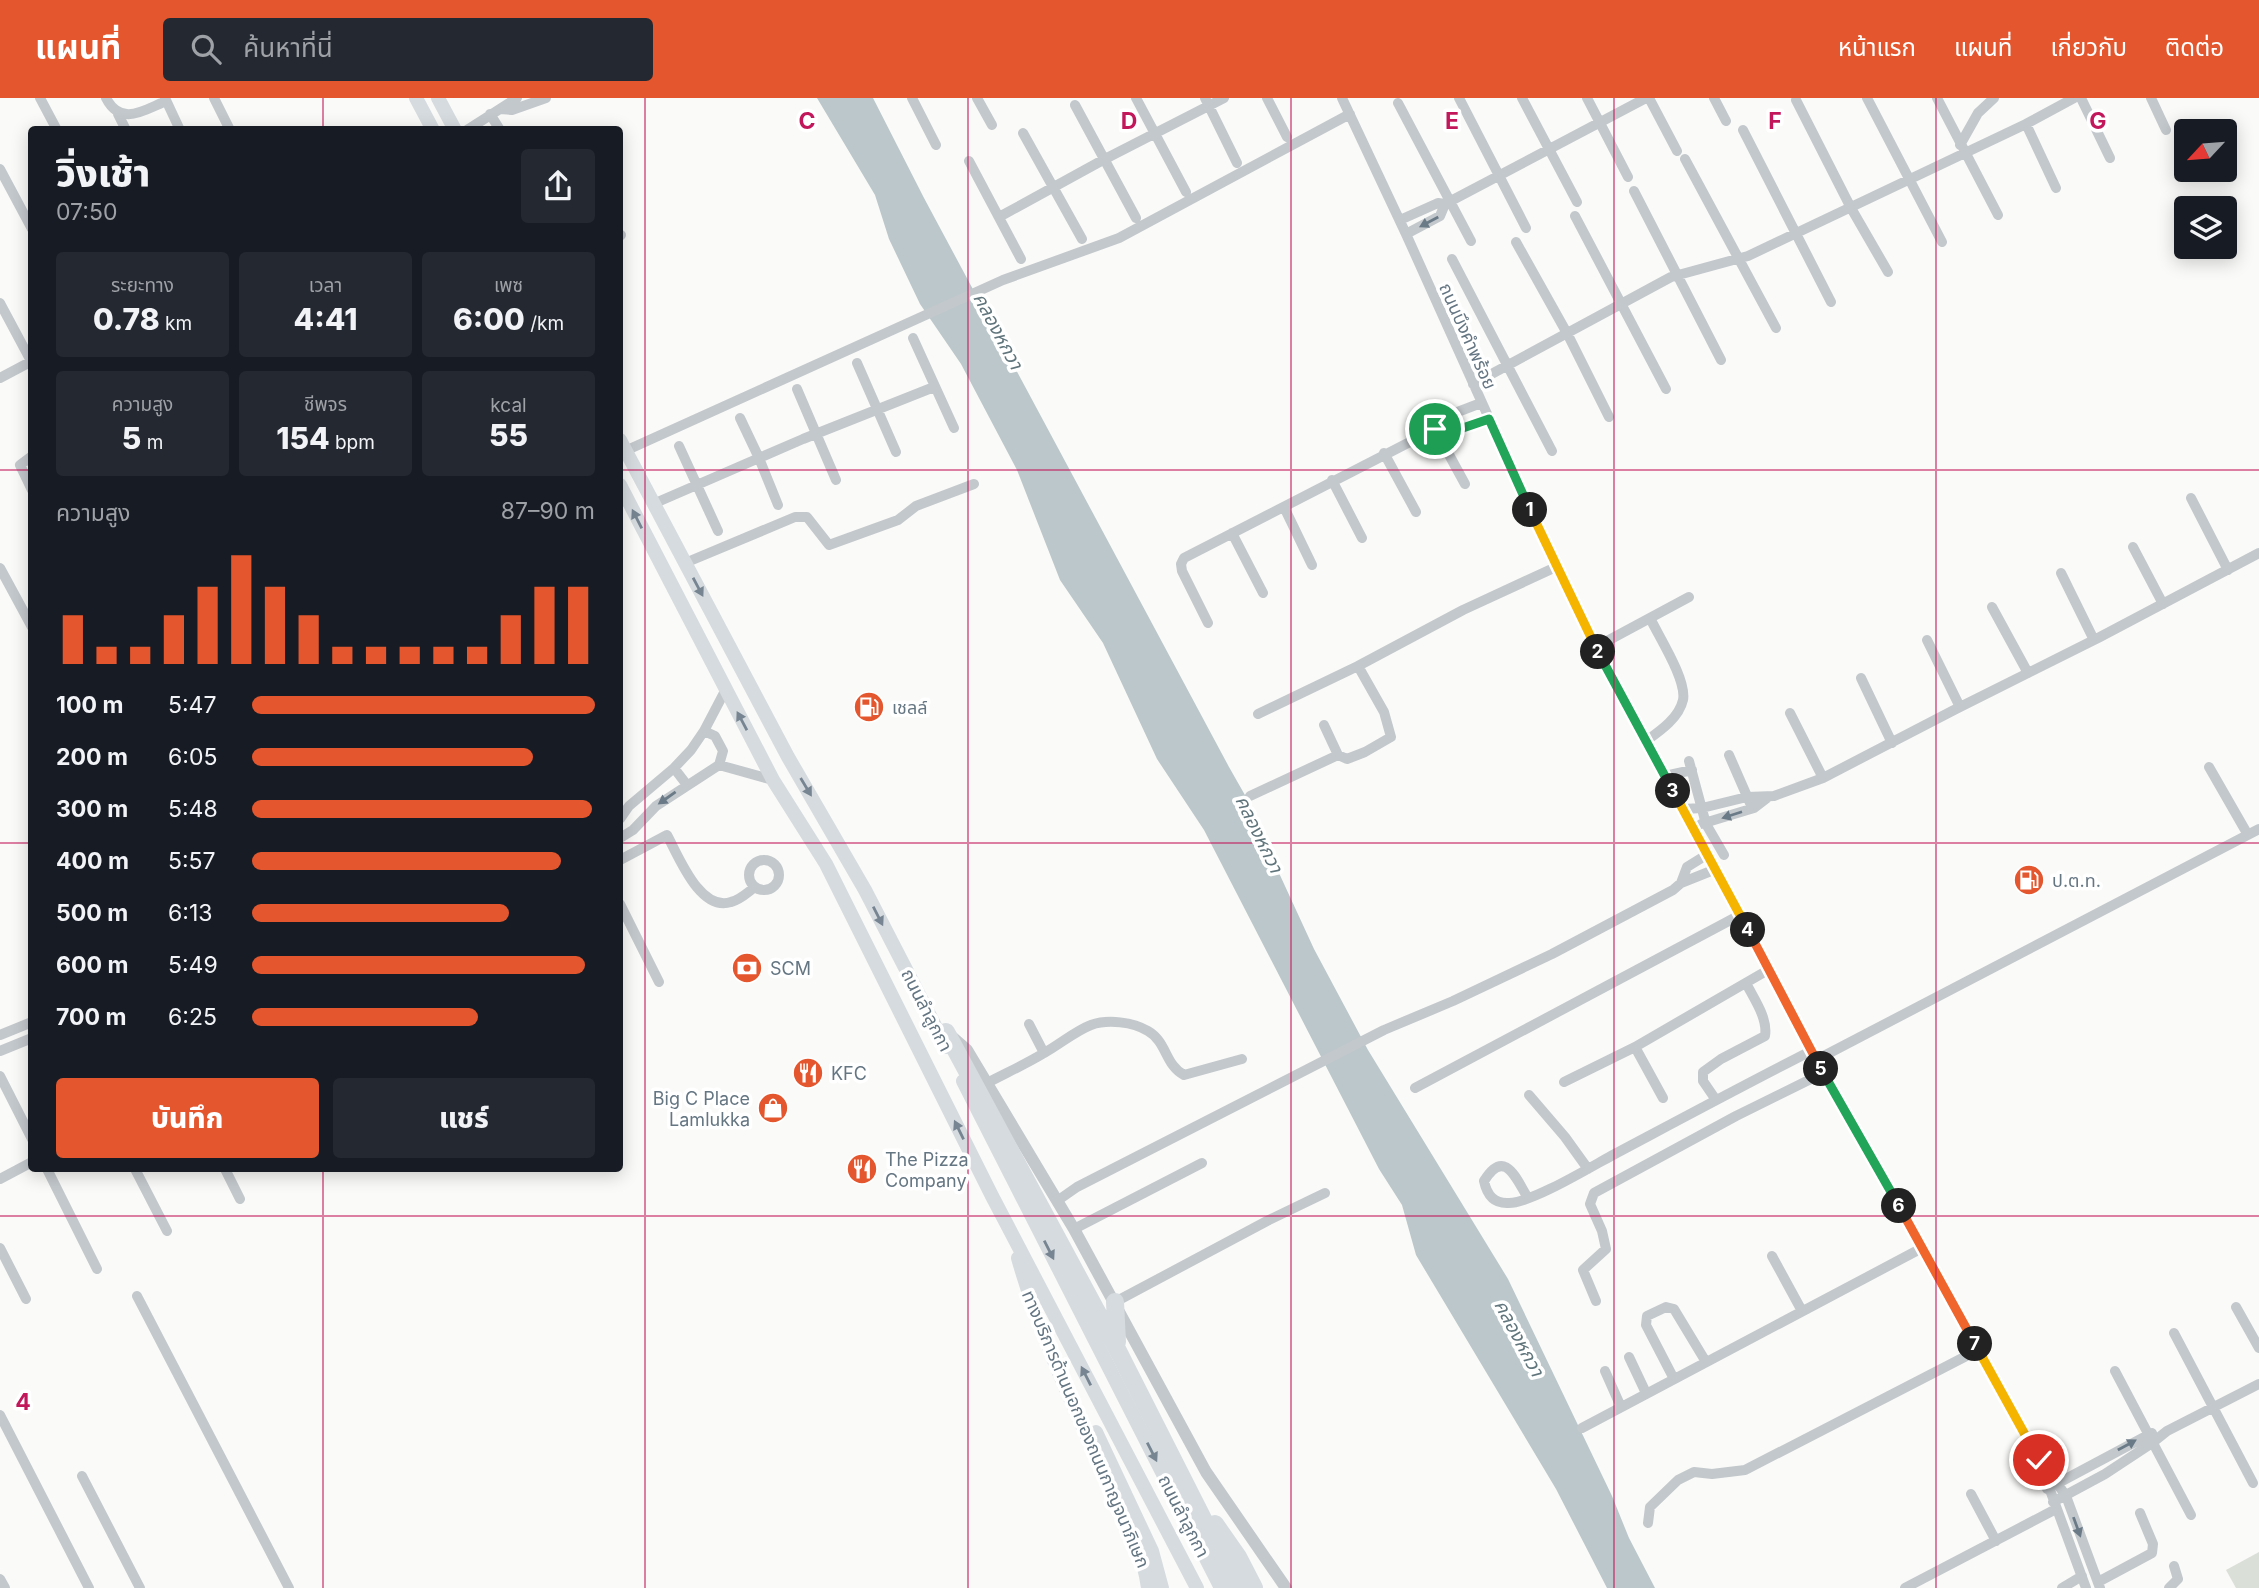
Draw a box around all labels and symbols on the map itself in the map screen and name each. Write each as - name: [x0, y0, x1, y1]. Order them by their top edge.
- text: C: [798, 107, 816, 135]
- text: D: [1121, 107, 1137, 135]
- text: E: [1445, 107, 1459, 135]
- text: F: [1768, 107, 1782, 135]
- text: G: [2089, 107, 2107, 135]
- north arrow: [2174, 119, 2236, 182]
- one-way arrow: [1419, 216, 1439, 228]
- street label: ถนนบึงคำพร้อย: [1435, 280, 1501, 392]
- water label: คลองหกวา: [968, 289, 1028, 374]
- pin: [1405, 399, 1465, 459]
- pin: 1: [1512, 492, 1548, 528]
- one-way arrow: [631, 509, 643, 529]
- one-way arrow: [692, 577, 703, 597]
- pin: 2: [1580, 634, 1616, 670]
- fuel station icon: เชลล์: [852, 690, 886, 724]
- place label: เชลล์: [892, 697, 928, 718]
- one-way arrow: [737, 711, 748, 731]
- pin: 3: [1656, 774, 1690, 808]
- one-way arrow: [800, 778, 812, 797]
- one-way arrow: [658, 791, 676, 805]
- water label: คลองหกวา: [1230, 792, 1288, 878]
- one-way arrow: [1721, 811, 1742, 821]
- fuel station icon: ป.ต.ท.: [2012, 863, 2046, 897]
- place label: ป.ต.ท.: [2052, 870, 2101, 891]
- one-way arrow: [873, 906, 884, 926]
- pin: 4: [1730, 912, 1766, 948]
- bank icon: SCM: [730, 951, 764, 985]
- place label: SCM: [770, 958, 811, 979]
- street label: ถนนลำลูกกา: [896, 965, 957, 1056]
- pin: 5: [1804, 1052, 1839, 1086]
- restaurant icon: KFC: [791, 1056, 825, 1090]
- place label: KFC: [831, 1063, 867, 1084]
- place label: Big C Place Lamlukka: [653, 1088, 750, 1130]
- shop icon: Big C Place Lamlukka: [756, 1091, 790, 1125]
- one-way arrow: [954, 1120, 965, 1140]
- place label: The Pizza Company: [885, 1149, 969, 1191]
- restaurant icon: The Pizza Company: [845, 1152, 879, 1186]
- pin: 6: [1882, 1188, 1916, 1224]
- one-way arrow: [1042, 1240, 1054, 1260]
- street label: ทางบริการด้านนอกของถนนกาญจนาภิเษก: [1018, 1287, 1154, 1571]
- water label: คลองหกวา: [1489, 1296, 1549, 1381]
- pin: 7: [1958, 1326, 1993, 1362]
- one-way arrow: [1080, 1366, 1091, 1386]
- text: 4: [15, 1388, 31, 1416]
- pin: [2009, 1430, 2069, 1490]
- one-way arrow: [2118, 1439, 2137, 1451]
- one-way arrow: [1145, 1443, 1157, 1463]
- street label: ถนนลำลูกกา: [1153, 1471, 1214, 1562]
- one-way arrow: [2072, 1516, 2083, 1537]

